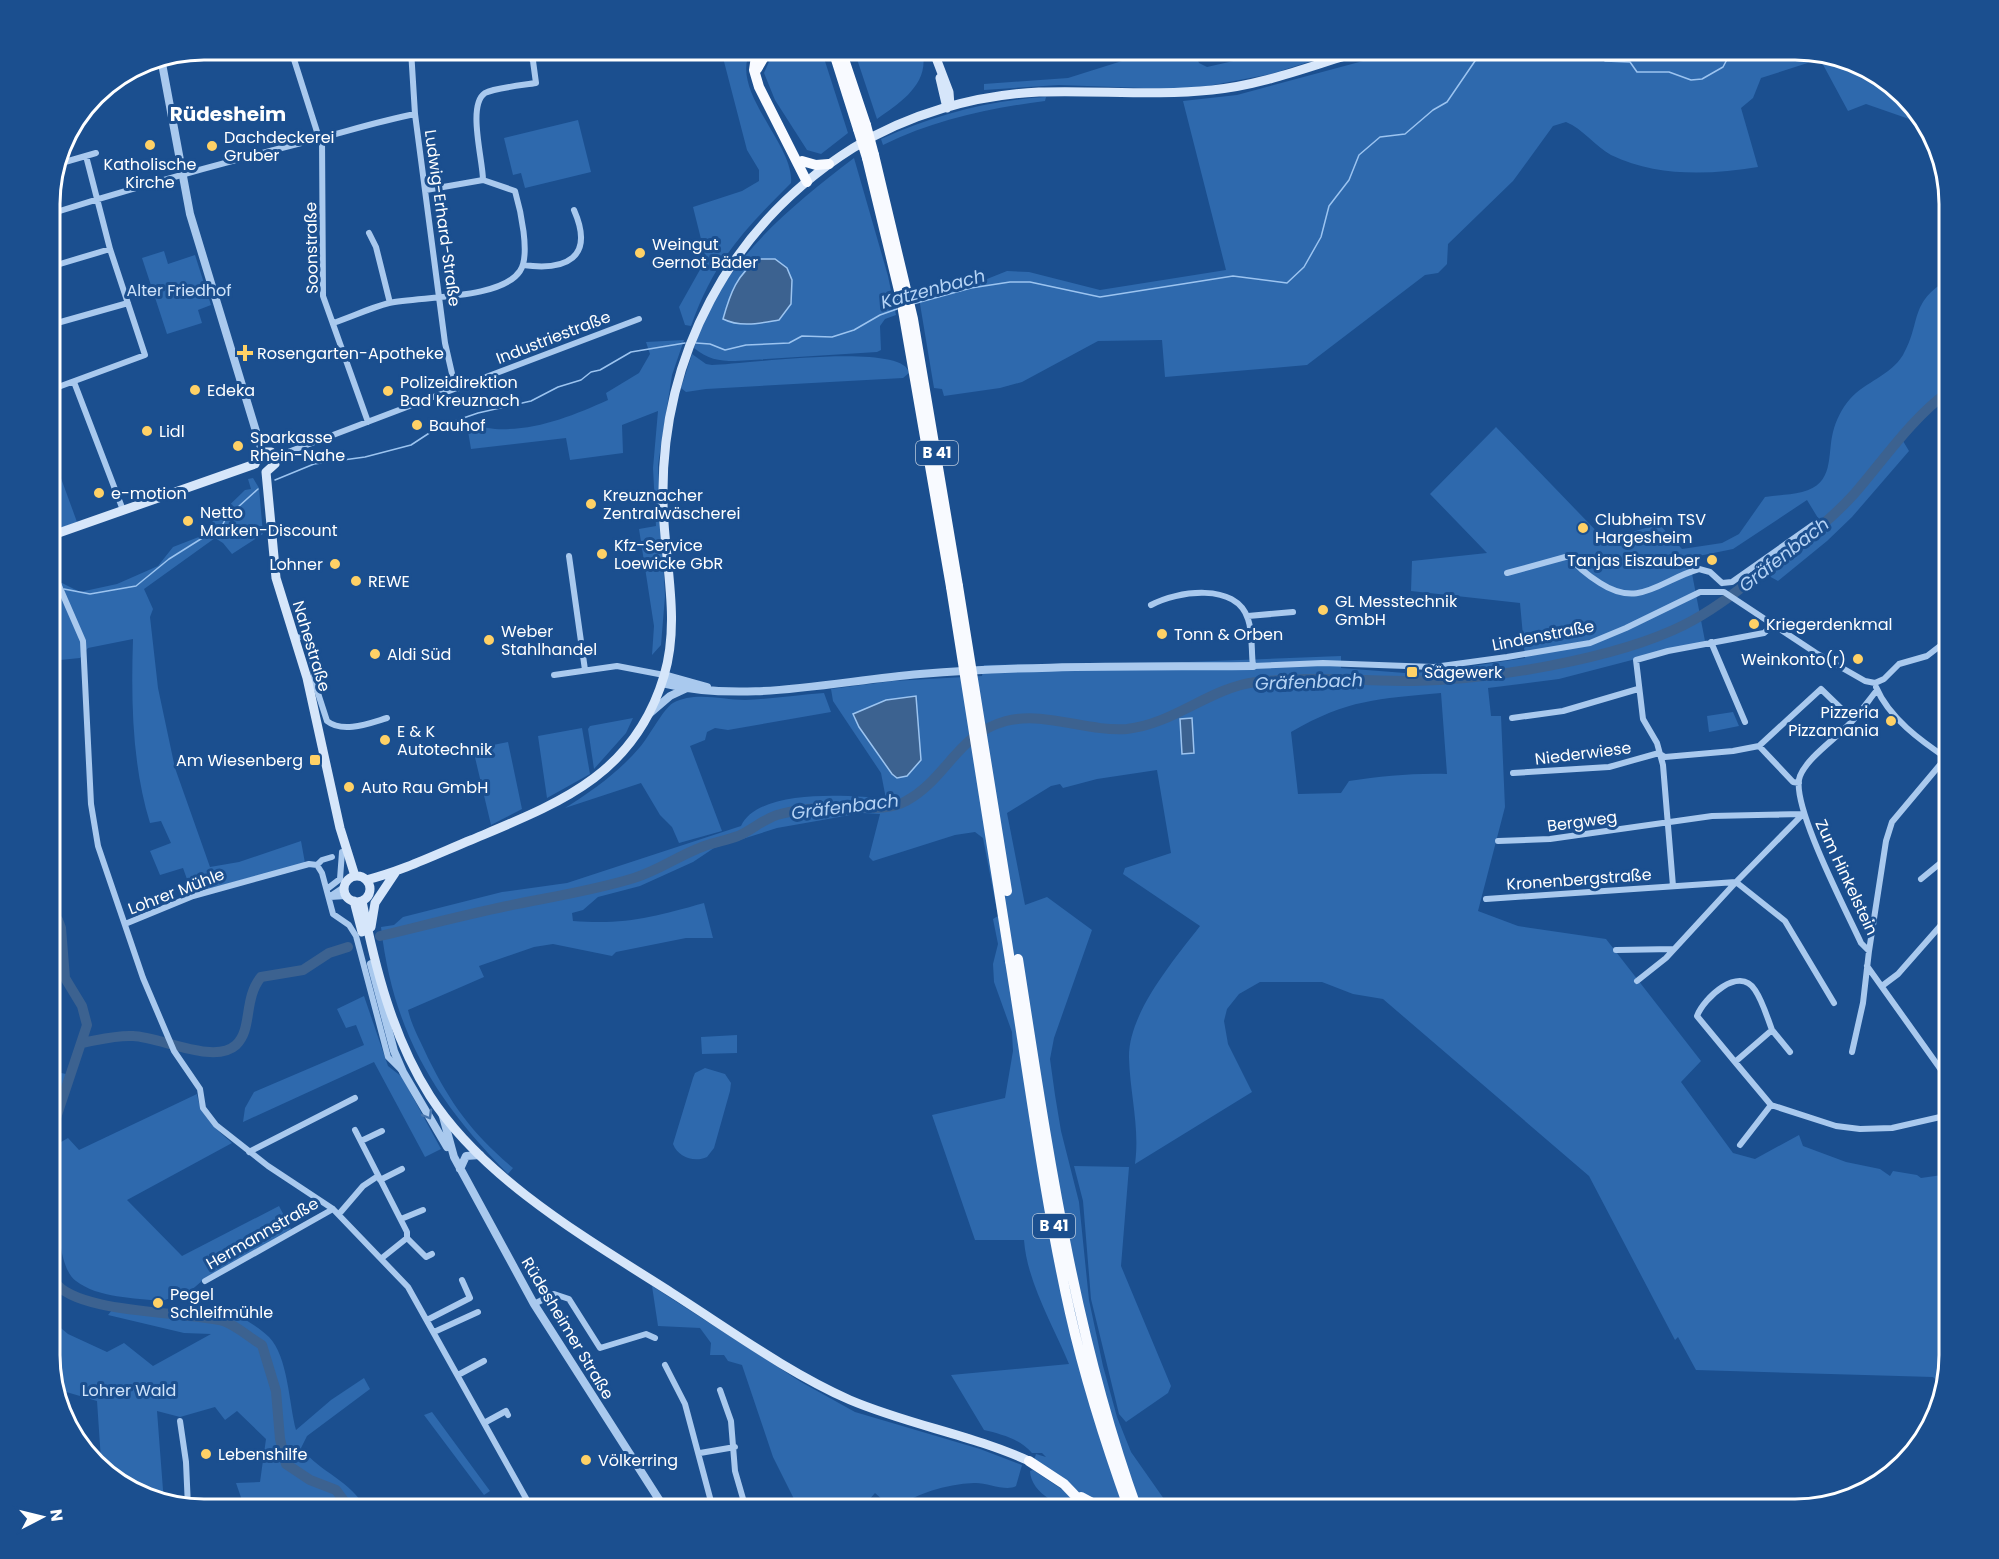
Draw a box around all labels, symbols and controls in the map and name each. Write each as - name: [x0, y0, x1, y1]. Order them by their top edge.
- district label: Rüdesheim: [170, 100, 286, 128]
- place label: Dachdeckerei Gruber: [224, 126, 335, 167]
- street label: Ludwig-Erhard-Straße: [419, 128, 466, 308]
- marker: Katholische Kirche: [143, 138, 157, 152]
- marker: Dachdeckerei Gruber: [205, 139, 219, 153]
- place label: Katholische Kirche: [104, 153, 196, 194]
- street label: Soonstraße: [299, 202, 324, 294]
- place label: Weingut Gernot Bäder: [652, 233, 758, 274]
- marker: Weingut Gernot Bäder: [633, 246, 647, 260]
- water label: Katzenbach: [878, 263, 988, 314]
- park label: Alter Friedhof: [126, 279, 232, 302]
- street label: Industriestraße: [493, 305, 614, 370]
- place label: Rosengarten-Apotheke: [257, 342, 444, 365]
- marker: Rosengarten-Apotheke: [238, 346, 252, 360]
- place label: Polizeidirektion Bad Kreuznach: [400, 371, 520, 412]
- place label: Edeka: [207, 379, 255, 402]
- marker: Edeka: [188, 383, 202, 397]
- marker: Polizeidirektion Bad Kreuznach: [381, 384, 395, 398]
- place label: Bauhof: [429, 414, 486, 437]
- marker: Bauhof: [410, 418, 424, 432]
- place label: Lidl: [159, 420, 185, 443]
- marker: Lidl: [140, 424, 154, 438]
- place label: Sparkasse Rhein-Nahe: [250, 426, 345, 467]
- marker: Sparkasse Rhein-Nahe: [231, 439, 245, 453]
- road number: B 41: [916, 441, 958, 465]
- place label: e-motion: [111, 482, 187, 505]
- place label: Kreuznacher Zentralwäscherei: [603, 484, 740, 525]
- marker: e-motion: [92, 486, 106, 500]
- marker: Kreuznacher Zentralwäscherei: [584, 497, 598, 511]
- place label: Netto Marken-Discount: [200, 501, 338, 542]
- place label: Clubheim TSV Hargesheim: [1595, 508, 1706, 549]
- water label: Gräfenbach: [1733, 511, 1834, 598]
- marker: Netto Marken-Discount: [181, 514, 195, 528]
- marker: Clubheim TSV Hargesheim: [1576, 521, 1590, 535]
- place label: Kfz-Service Loewicke GbR: [614, 534, 723, 575]
- marker: Kfz-Service Loewicke GbR: [595, 547, 609, 561]
- place label: Tanjas Eiszauber: [1567, 549, 1700, 572]
- place label: Lohner: [269, 553, 323, 576]
- marker: Tanjas Eiszauber: [1705, 553, 1719, 567]
- marker: Lohner: [328, 557, 342, 571]
- place label: REWE: [368, 570, 410, 593]
- marker: REWE: [349, 574, 363, 588]
- place label: GL Messtechnik GmbH: [1335, 590, 1458, 631]
- street label: Nahestraße: [287, 598, 336, 695]
- marker: GL Messtechnik GmbH: [1316, 603, 1330, 617]
- place label: Kriegerdenkmal: [1766, 613, 1893, 636]
- street label: Lindenstraße: [1490, 614, 1596, 657]
- marker: Kriegerdenkmal: [1747, 617, 1761, 631]
- place label: Weber Stahlhandel: [501, 620, 597, 661]
- place label: Tonn & Orben: [1174, 623, 1283, 646]
- marker: Tonn & Orben: [1155, 627, 1169, 641]
- marker: Weber Stahlhandel: [482, 633, 496, 647]
- place label: Aldi Süd: [387, 643, 451, 666]
- marker: Aldi Süd: [368, 647, 382, 661]
- place label: Weinkonto(r): [1741, 648, 1846, 671]
- marker: Weinkonto(r): [1851, 652, 1865, 666]
- place label: Sägewerk: [1424, 661, 1503, 684]
- marker: Sägewerk: [1405, 665, 1419, 679]
- water label: Gräfenbach: [1254, 667, 1364, 696]
- place label: Pizzeria Pizzamania: [1788, 701, 1879, 742]
- marker: Pizzeria Pizzamania: [1884, 714, 1898, 728]
- place label: E & K Autotechnik: [397, 720, 493, 761]
- marker: E & K Autotechnik: [378, 733, 392, 747]
- street label: Niederwiese: [1533, 736, 1633, 771]
- place label: Am Wiesenberg: [176, 749, 303, 772]
- marker: Am Wiesenberg: [308, 753, 322, 767]
- place label: Auto Rau GmbH: [361, 776, 488, 799]
- marker: Auto Rau GmbH: [342, 780, 356, 794]
- water label: Gräfenbach: [790, 787, 900, 826]
- street label: Bergweg: [1546, 805, 1619, 838]
- street label: Zum Hinkelstein: [1810, 816, 1883, 939]
- street label: Lohrer Mühle: [125, 862, 228, 920]
- street label: Kronenbergstraße: [1506, 863, 1652, 896]
- one-way arrow: [421, 1109, 433, 1119]
- street label: Hermannstraße: [202, 1192, 323, 1275]
- road number: B 41: [1033, 1214, 1075, 1238]
- street label: Rüdesheimer Straße: [516, 1253, 619, 1404]
- place label: Pegel Schleifmühle: [170, 1283, 273, 1324]
- marker: Pegel Schleifmühle: [151, 1296, 165, 1310]
- park label: Lohrer Wald: [82, 1379, 176, 1402]
- place label: Lebenshilfe: [218, 1443, 308, 1466]
- marker: Lebenshilfe: [199, 1447, 213, 1461]
- place label: Völkerring: [598, 1449, 678, 1472]
- marker: Völkerring: [579, 1453, 593, 1467]
- north arrow: [12, 1487, 72, 1547]
- text: N: [44, 1508, 69, 1523]

